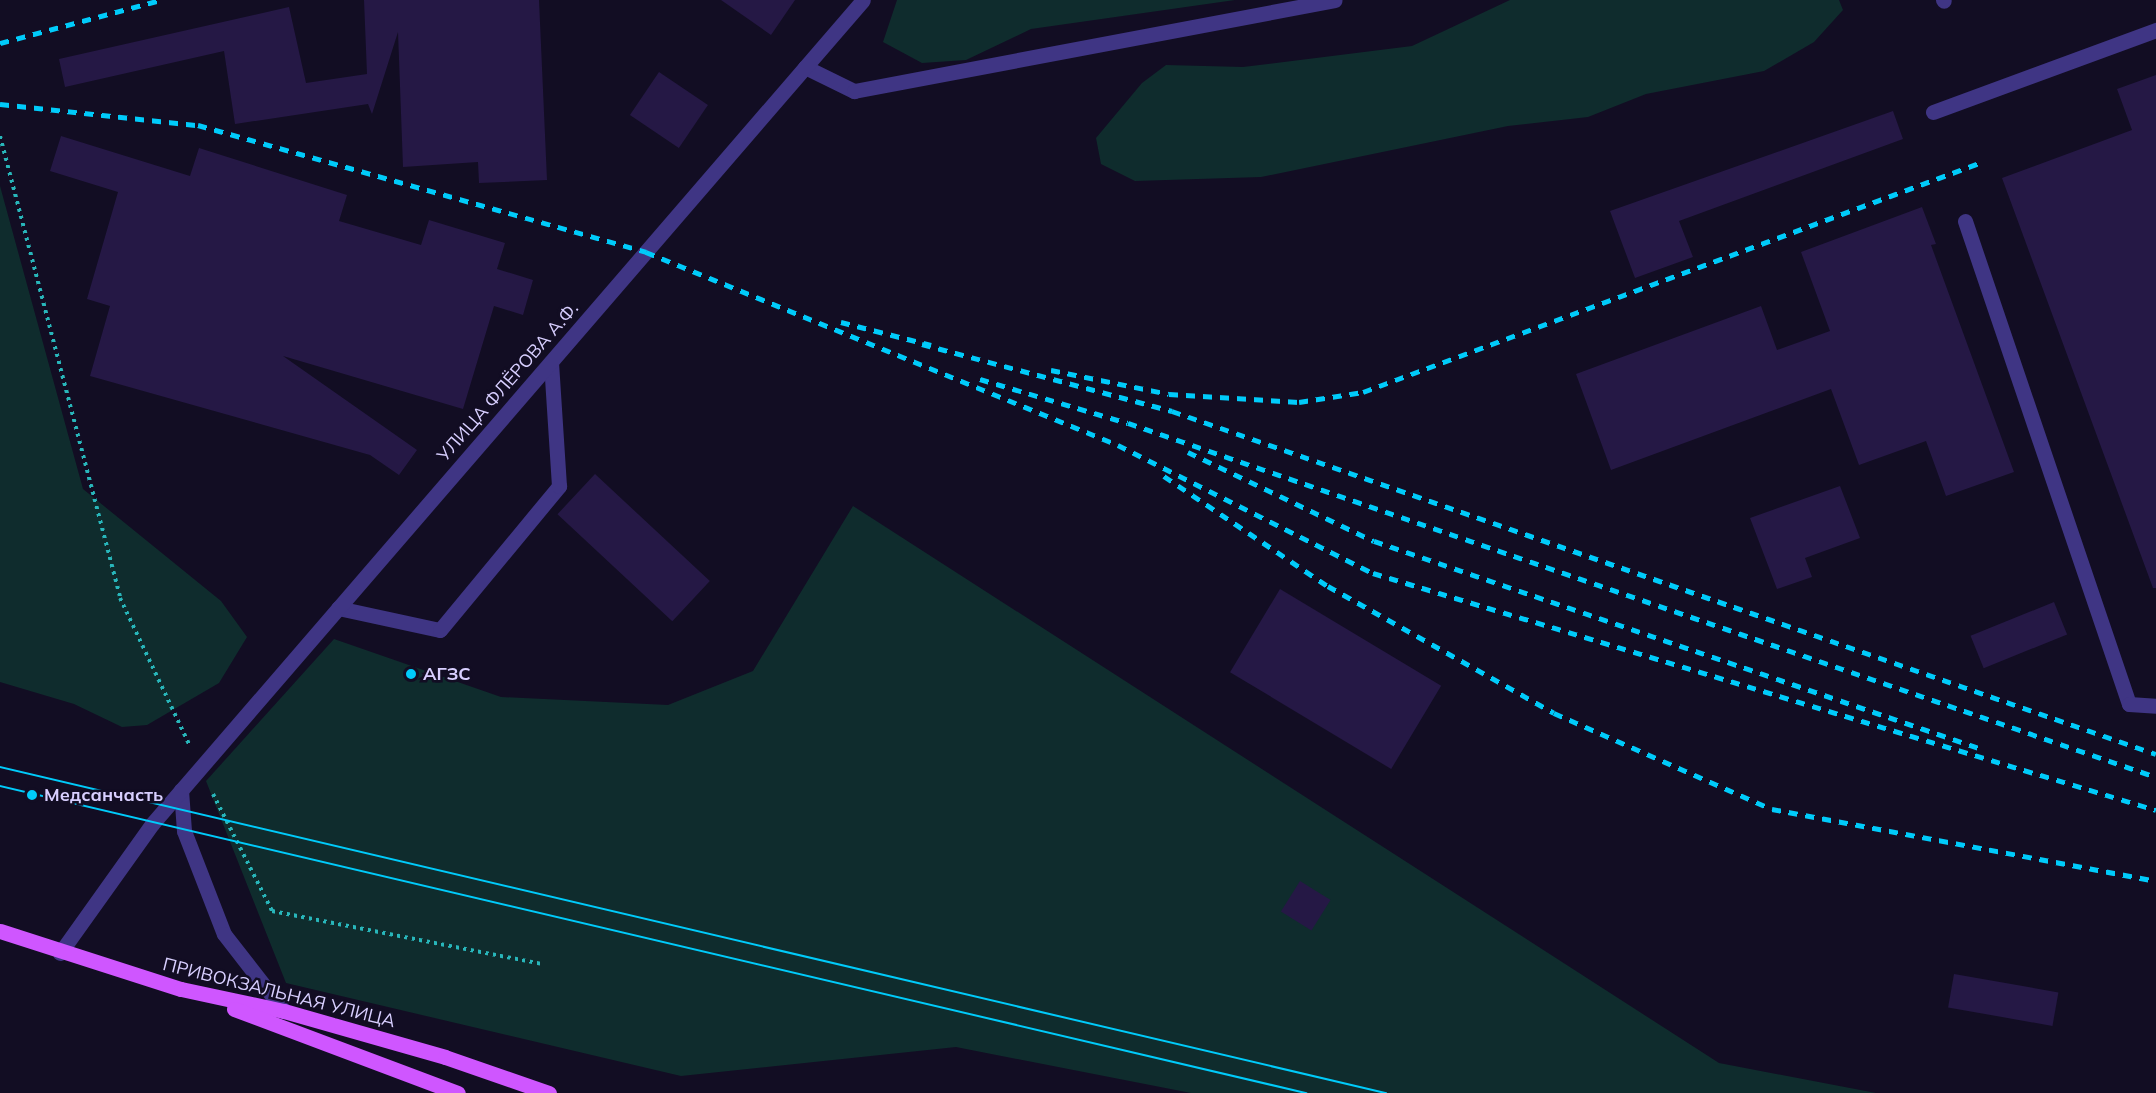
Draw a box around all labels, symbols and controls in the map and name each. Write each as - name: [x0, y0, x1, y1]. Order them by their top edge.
- street label: УЛИЦА ФЛЁРОВА А.Ф.: [433, 298, 583, 466]
- place label: АГЗС: [423, 663, 471, 685]
- marker: АГЗС: [404, 667, 418, 681]
- place label: Медсанчасть: [44, 784, 163, 806]
- marker: Медсанчасть: [25, 788, 39, 802]
- street label: ПРИВОКЗАЛЬНАЯ УЛИЦА: [161, 954, 397, 1032]

